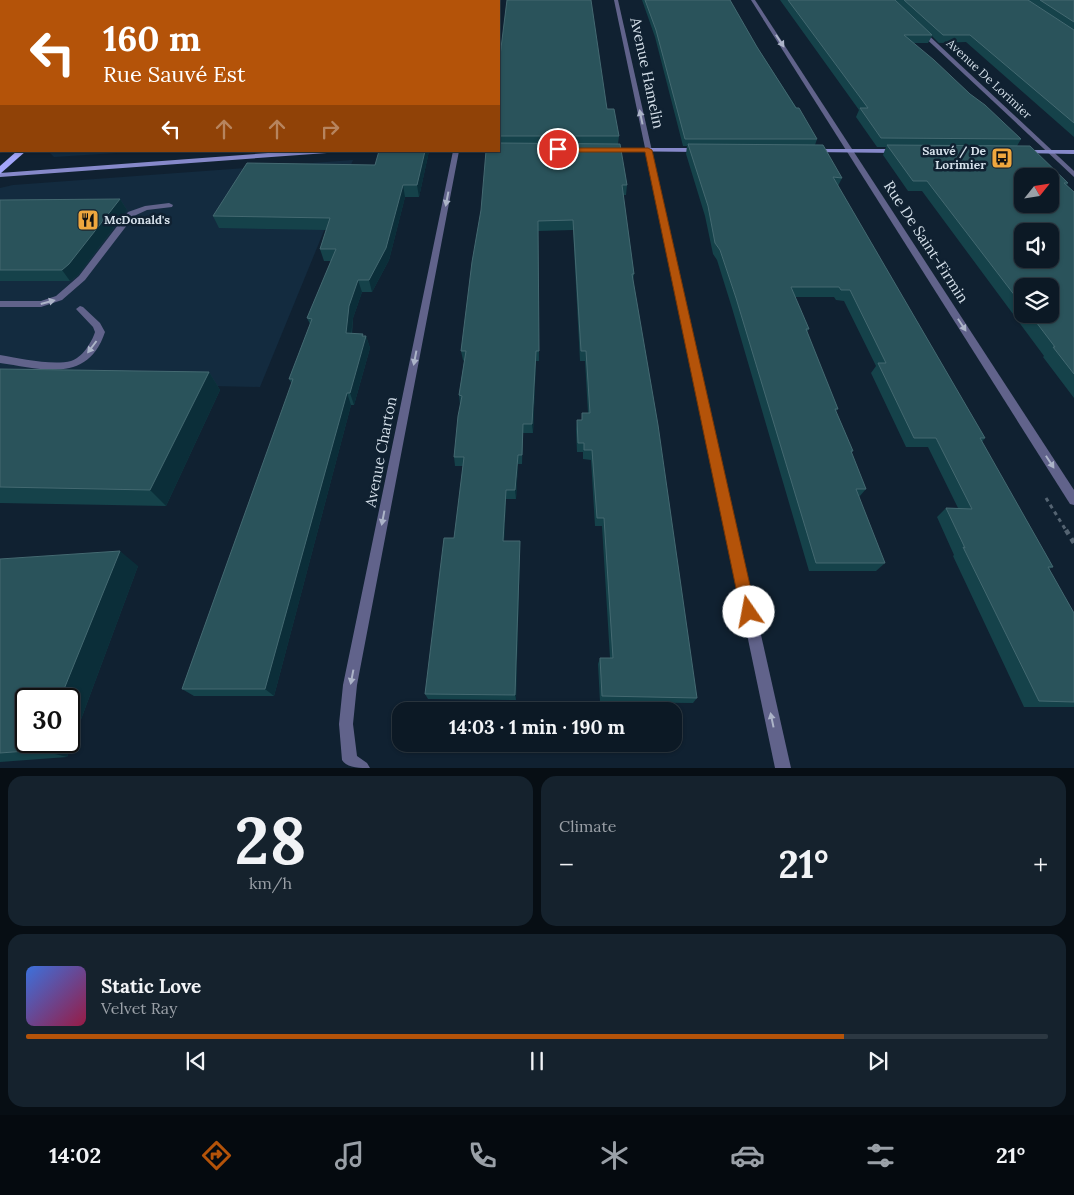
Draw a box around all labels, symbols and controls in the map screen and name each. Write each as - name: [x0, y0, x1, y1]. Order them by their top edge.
- street label: Avenue Hamelin: [626, 15, 669, 130]
- text: 160 m: [103, 16, 201, 61]
- icon: left: [20, 20, 85, 85]
- one-way arrow: [775, 34, 784, 48]
- street label: Avenue De Lorimier: [943, 35, 1036, 122]
- text: Rue Sauvé Est: [103, 60, 245, 88]
- one-way arrow: [637, 109, 645, 124]
- icon: left: [157, 115, 185, 143]
- icon: ahead: [210, 115, 238, 143]
- icon: ahead: [263, 115, 291, 143]
- icon: right: [316, 115, 344, 143]
- pin: [537, 128, 579, 170]
- icon: arrive: [544, 135, 572, 163]
- place label: Sauvé / De Lorimier: [922, 143, 987, 172]
- bus stop icon: Sauvé / De Lorimier: [990, 146, 1014, 170]
- north arrow: [1014, 168, 1059, 212]
- map controls: [1014, 168, 1059, 323]
- street label: Rue De Saint-Firmin: [880, 177, 973, 306]
- one-way arrow: [442, 191, 450, 207]
- restaurant icon: McDonald's: [76, 208, 100, 232]
- place label: McDonald's: [104, 212, 170, 227]
- button: sound: [1014, 223, 1059, 268]
- button: layers: [1014, 278, 1059, 323]
- one-way arrow: [41, 298, 56, 306]
- one-way arrow: [957, 318, 967, 332]
- one-way arrow: [87, 340, 97, 354]
- one-way arrow: [411, 351, 419, 366]
- street label: Avenue Charton: [360, 395, 401, 510]
- one-way arrow: [1045, 455, 1054, 468]
- one-way arrow: [379, 510, 387, 526]
- position arrow: [722, 585, 774, 637]
- one-way arrow: [347, 670, 355, 686]
- speed limit sign: 30: [15, 688, 80, 753]
- one-way arrow: [768, 712, 776, 727]
- text: 14:03 · 1 min · 190 m: [449, 715, 625, 739]
- text: 28: [235, 799, 306, 882]
- text: Climate: [559, 816, 616, 836]
- text: 21°: [778, 840, 829, 888]
- text: −: [559, 847, 574, 883]
- text: +: [1033, 847, 1048, 883]
- text: km/h: [249, 873, 292, 893]
- text: Static Love: [101, 974, 201, 998]
- text: Velvet Ray: [101, 998, 177, 1018]
- icon: previous: [182, 1047, 210, 1075]
- icon: pause: [523, 1047, 551, 1075]
- icon: next: [864, 1047, 892, 1075]
- icon: directions: [199, 1138, 234, 1173]
- icon: music: [332, 1138, 367, 1173]
- icon: phone: [465, 1138, 500, 1173]
- icon: climate: [597, 1138, 632, 1173]
- icon: car: [730, 1138, 765, 1173]
- icon: filters: [863, 1138, 898, 1173]
- text: 14:02: [49, 1141, 101, 1169]
- text: 21°: [996, 1141, 1025, 1169]

